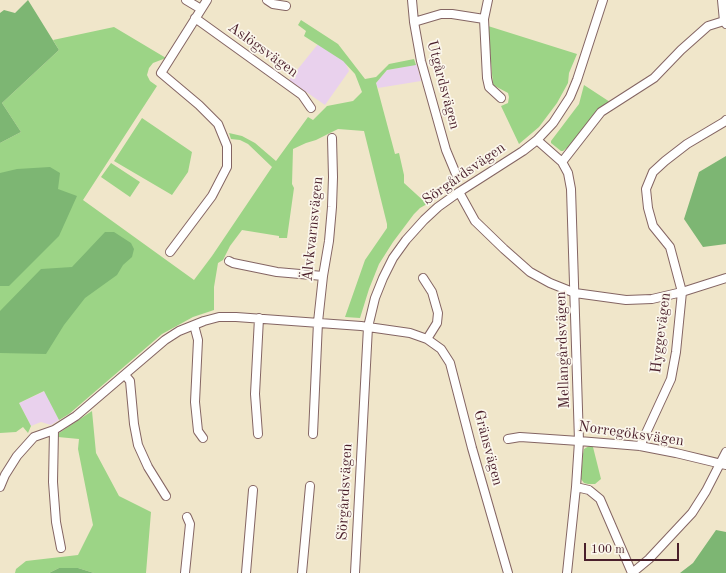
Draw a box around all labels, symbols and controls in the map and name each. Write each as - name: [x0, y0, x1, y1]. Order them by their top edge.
- street label: Aslögsvägen: [224, 18, 302, 82]
- street label: Utgårdsvägen: [422, 39, 464, 131]
- street label: Sörgårdsvägen: [419, 139, 509, 209]
- street label: Älvkvarnsvägen: [299, 176, 327, 282]
- street label: Mellangårdsvägen: [552, 291, 574, 409]
- street label: Hyggevägen: [647, 292, 675, 374]
- street label: Gränsvägen: [469, 408, 507, 488]
- street label: Norregöksvägen: [577, 418, 685, 450]
- street label: Sörgårdsvägen: [333, 443, 357, 541]
- scale bar: [586, 535, 681, 561]
- text: 100 m: [591, 544, 625, 556]

